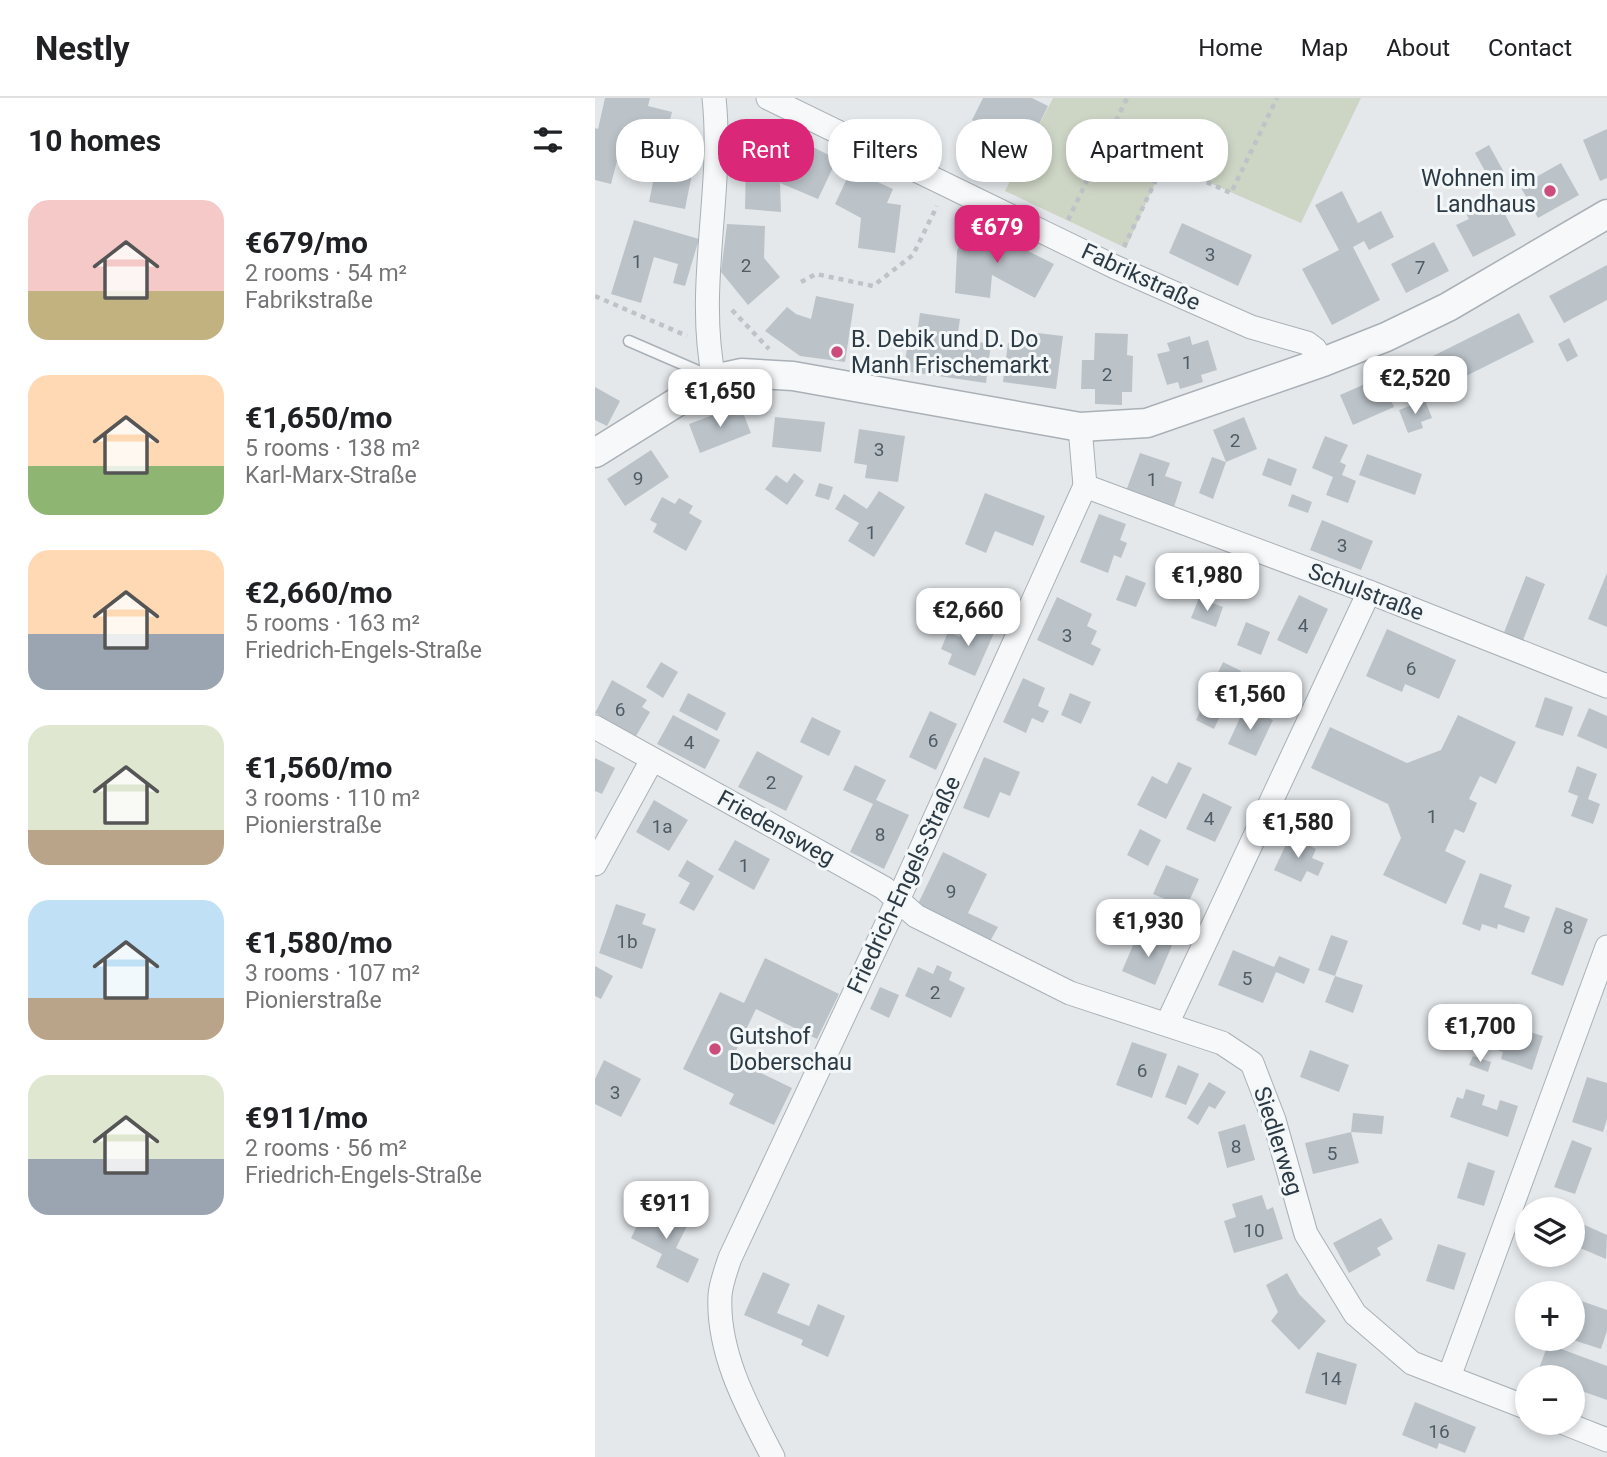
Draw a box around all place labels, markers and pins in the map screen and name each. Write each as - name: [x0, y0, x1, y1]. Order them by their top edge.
- place label: Wohnen im Landhaus: [1421, 165, 1536, 218]
- marker: Wohnen im Landhaus: [1542, 183, 1558, 199]
- pin: €679: [956, 206, 1038, 265]
- place label: B. Debik und D. Do Manh Frischemarkt: [851, 326, 1049, 379]
- marker: B. Debik und D. Do Manh Frischemarkt: [829, 344, 845, 360]
- pin: €2,520: [1358, 356, 1472, 416]
- pin: €1,650: [663, 370, 777, 429]
- pin: €1,980: [1150, 554, 1264, 613]
- pin: €2,660: [911, 588, 1025, 648]
- pin: €1,560: [1193, 672, 1307, 732]
- pin: €1,580: [1241, 800, 1355, 860]
- pin: €1,930: [1091, 900, 1205, 959]
- pin: €1,700: [1423, 1004, 1537, 1064]
- place label: Gutshof Doberschau: [729, 1023, 852, 1076]
- marker: Gutshof Doberschau: [707, 1041, 723, 1057]
- pin: €911: [625, 1182, 707, 1241]

